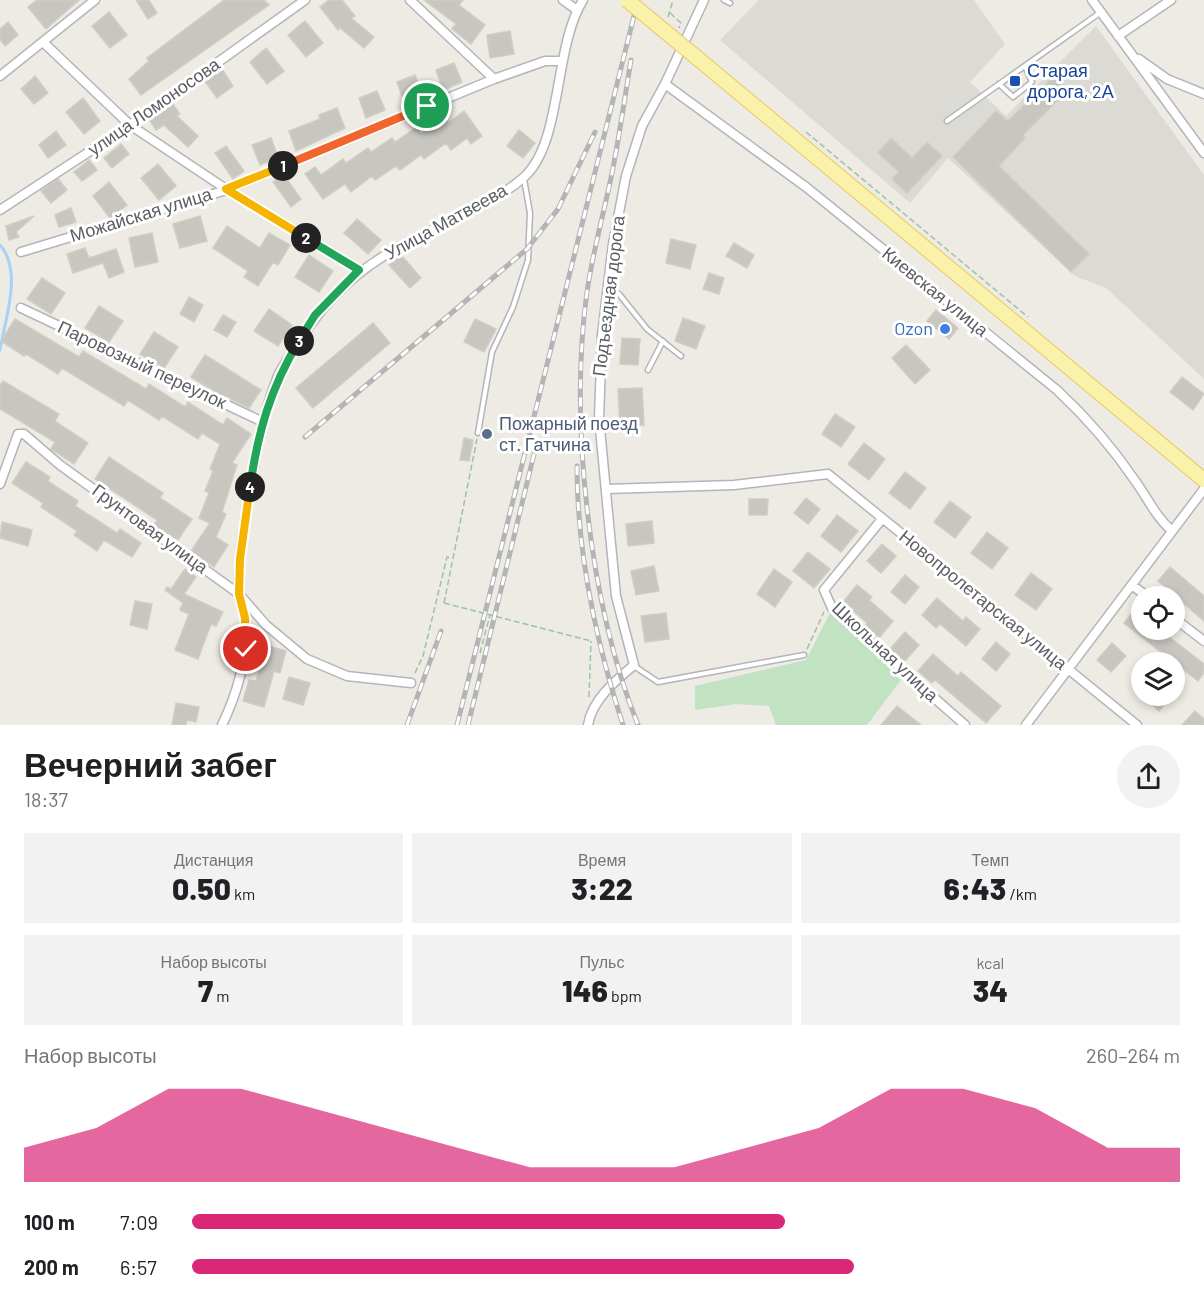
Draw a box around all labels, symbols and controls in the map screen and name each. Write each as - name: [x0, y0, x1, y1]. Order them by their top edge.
- street label: улица Ломоносова: [83, 52, 224, 160]
- place label: Старая дорога, 2А: [1027, 59, 1114, 102]
- marker: Старая дорога, 2А: [1008, 74, 1022, 88]
- pin: [401, 80, 452, 131]
- icon: arrive: [410, 89, 443, 122]
- pin: 1: [268, 151, 298, 181]
- text: 1: [280, 156, 286, 175]
- street label: Улица Матвеева: [380, 178, 511, 264]
- street label: Можайская улица: [67, 182, 215, 246]
- street label: Подъездная дорога: [587, 213, 629, 378]
- pin: 2: [291, 223, 321, 253]
- text: 2: [302, 228, 310, 247]
- street label: Киевская улица: [878, 242, 994, 341]
- street label: Паровозный переулок: [55, 315, 230, 413]
- place label: Ozon: [894, 317, 933, 339]
- marker: Ozon: [938, 322, 952, 336]
- pin: 3: [284, 326, 314, 356]
- text: 3: [295, 331, 303, 350]
- place label: Пожарный поезд ст. Гатчина: [499, 412, 639, 455]
- marker: Пожарный поезд ст. Гатчина: [480, 427, 494, 441]
- pin: 4: [235, 472, 265, 502]
- text: 4: [245, 477, 255, 496]
- street label: Грунтовая улица: [88, 479, 214, 578]
- street label: Новопролетарская улица: [895, 525, 1073, 674]
- map controls: [1131, 586, 1185, 706]
- button: locate: [1131, 586, 1185, 640]
- street label: Школьная улица: [828, 597, 944, 707]
- pin: [220, 623, 271, 674]
- icon: check: [229, 632, 262, 665]
- button: layers: [1131, 652, 1185, 706]
- text: Вечерний забег: [24, 744, 277, 784]
- button: share: [1117, 745, 1180, 808]
- text: 18:37: [24, 787, 68, 811]
- text: Дистанция: [174, 850, 253, 869]
- text: Время: [578, 850, 626, 869]
- text: Темп: [972, 850, 1009, 869]
- text: 0.50: [172, 870, 231, 906]
- text: 3:22: [571, 870, 633, 906]
- text: 6:43: [944, 870, 1006, 906]
- text: km: [231, 884, 255, 903]
- text: /km: [1006, 884, 1037, 903]
- text: Набор высоты: [161, 952, 267, 971]
- text: Пульс: [580, 952, 624, 971]
- text: kcal: [976, 953, 1004, 972]
- text: 7: [198, 972, 213, 1008]
- text: 146: [562, 972, 608, 1008]
- text: 34: [973, 972, 1008, 1008]
- text: m: [213, 986, 229, 1005]
- text: bpm: [608, 986, 642, 1005]
- text: Набор высоты: [24, 1043, 157, 1067]
- text: 260–264 m: [1086, 1043, 1180, 1067]
- text: 100 m: [24, 1210, 75, 1234]
- text: 7:09: [120, 1210, 158, 1234]
- text: 200 m: [24, 1255, 79, 1279]
- text: 6:57: [120, 1255, 157, 1279]

